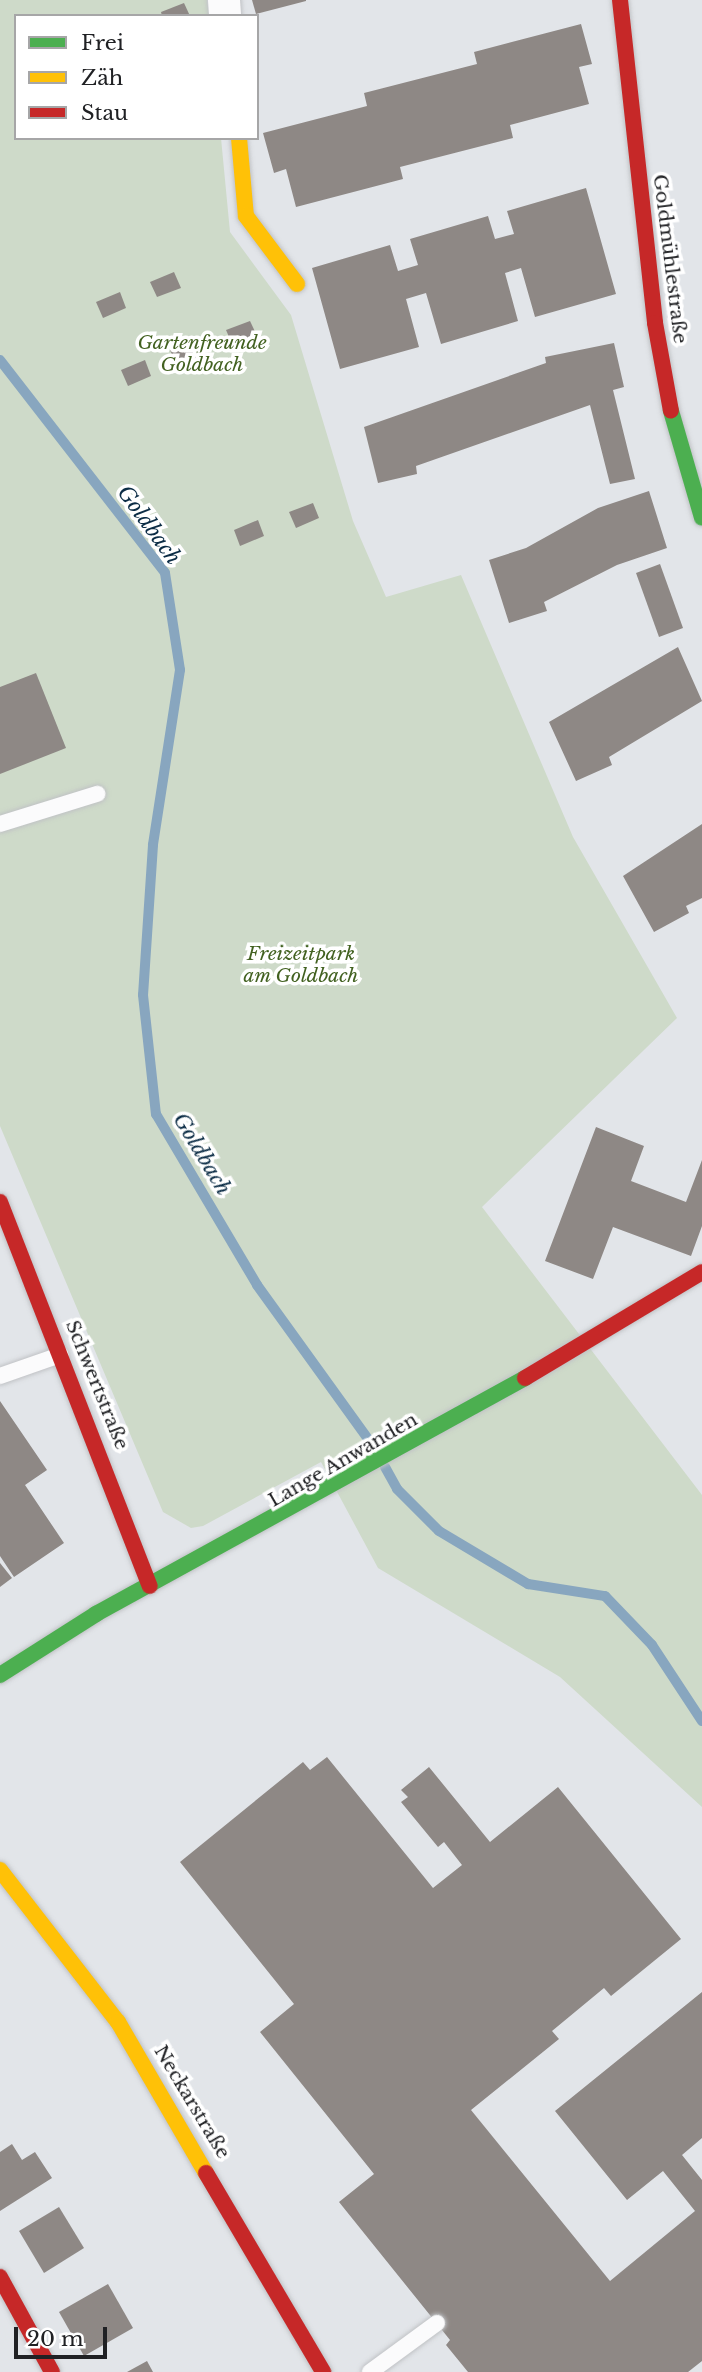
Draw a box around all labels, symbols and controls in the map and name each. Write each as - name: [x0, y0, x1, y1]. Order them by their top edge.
- legend: [14, 14, 259, 140]
- text: Frei: [81, 30, 124, 56]
- text: Zäh: [81, 65, 123, 91]
- text: Stau: [81, 100, 128, 126]
- street label: Goldmühlestraße: [648, 173, 692, 345]
- park label: Gartenfreunde Goldbach: [137, 332, 267, 376]
- water label: Goldbach: [112, 481, 186, 569]
- park label: Freizeitpark am Goldbach: [243, 943, 359, 987]
- water label: Goldbach: [168, 1108, 236, 1200]
- street label: Schwertstraße: [61, 1317, 133, 1453]
- street label: Lange Anwanden: [264, 1408, 422, 1512]
- street label: Neckarstraße: [149, 2041, 235, 2163]
- scale bar: [18, 2312, 110, 2356]
- text: 20 m: [27, 2326, 84, 2352]

